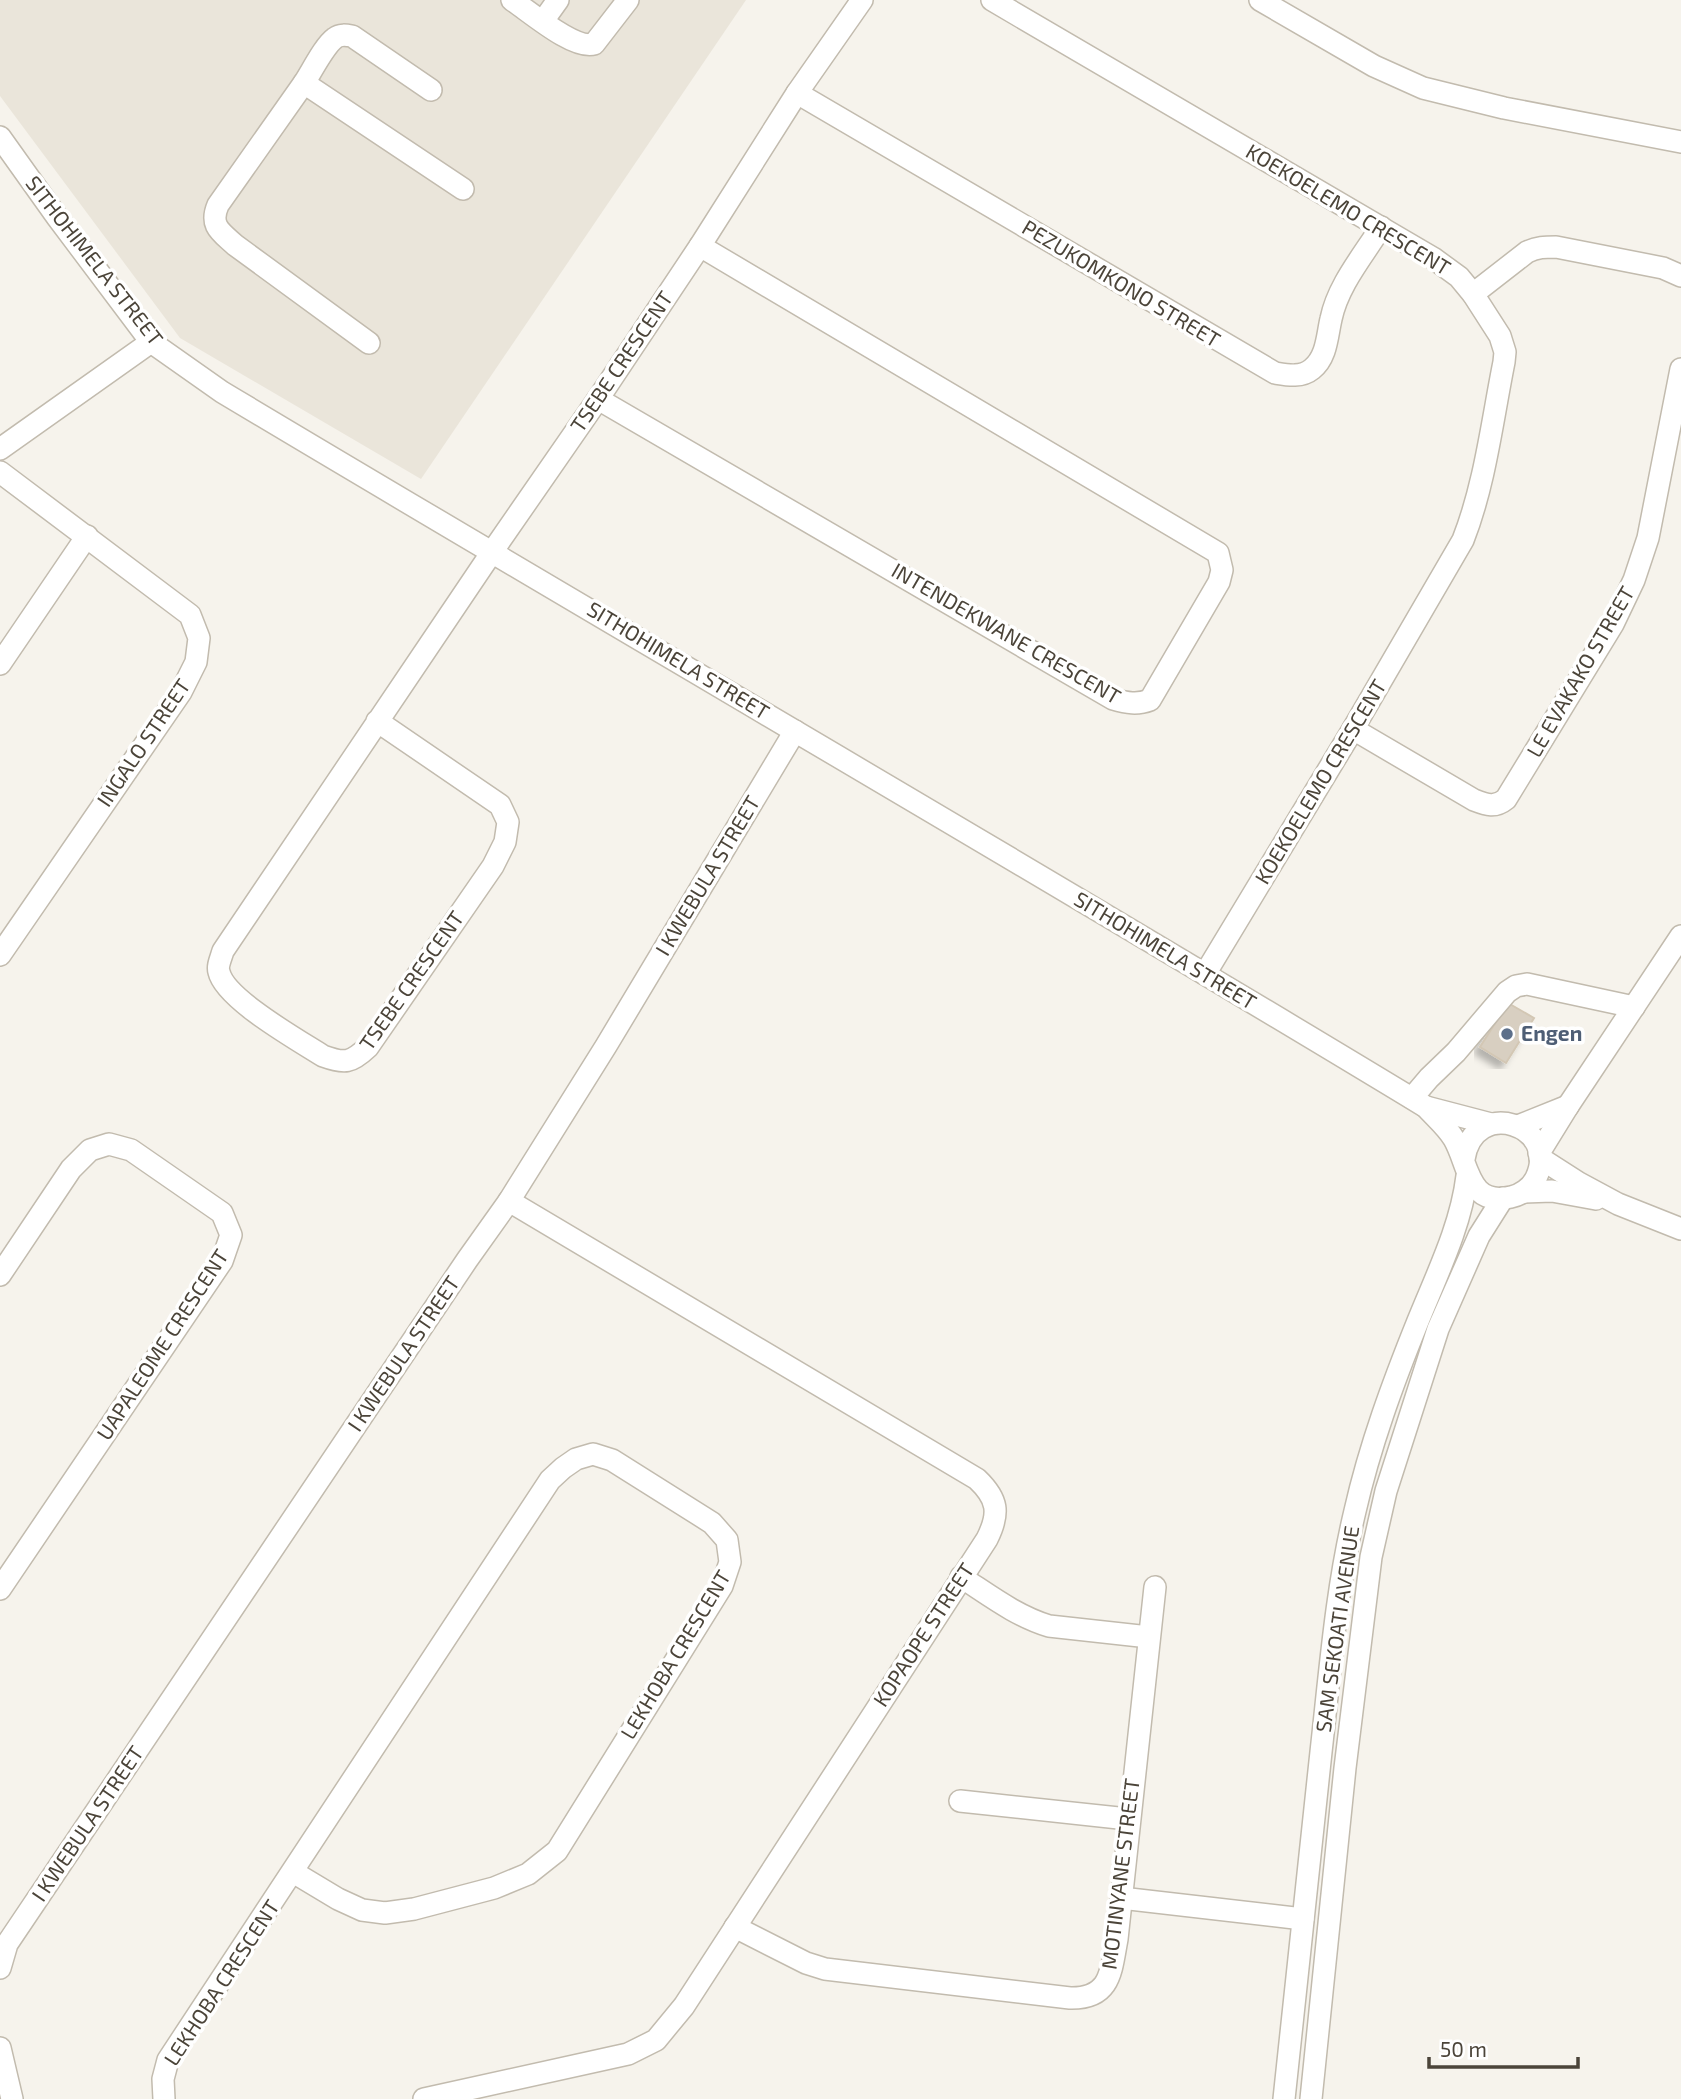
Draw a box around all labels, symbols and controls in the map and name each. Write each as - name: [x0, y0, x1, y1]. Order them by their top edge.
- street label: KOEKOELEMO CRESCENT: [1242, 138, 1456, 280]
- street label: SITHOHIMELA STREET: [21, 170, 169, 350]
- street label: PEZUKOMKONO STREET: [1018, 214, 1225, 352]
- street label: TSEBE CRESCENT: [564, 286, 677, 436]
- street label: INTENDEKWANE CRESCENT: [888, 557, 1126, 709]
- street label: LE EVAKAKO STREET: [1521, 581, 1639, 761]
- street label: SITHOHIMELA STREET: [583, 595, 774, 724]
- street label: INGALO STREET: [91, 674, 195, 811]
- street label: KOEKOELEMO CRESCENT: [1249, 674, 1391, 888]
- street label: I KWEBULA STREET: [649, 791, 764, 960]
- street label: SITHOHIMELA STREET: [1070, 885, 1261, 1014]
- street label: TSEBE CRESCENT: [353, 906, 468, 1055]
- place label: Engen: [1521, 1020, 1582, 1045]
- marker: Engen: [1499, 1026, 1515, 1042]
- street label: UAPALEOME CRESCENT: [91, 1244, 233, 1444]
- street label: I KWEBULA STREET: [342, 1271, 464, 1436]
- street label: SAM SEKOATI AVENUE: [1310, 1524, 1363, 1734]
- street label: KOPAOPE STREET: [867, 1558, 978, 1711]
- street label: LEKHOBA CRESCENT: [614, 1565, 735, 1743]
- street label: I KWEBULA STREET: [26, 1741, 148, 1906]
- street label: MOTINYANE STREET: [1095, 1777, 1144, 1971]
- street label: LEKHOBA CRESCENT: [158, 1895, 284, 2070]
- scale bar: [1429, 2025, 1578, 2070]
- text: 50 m: [1440, 2036, 1487, 2061]

